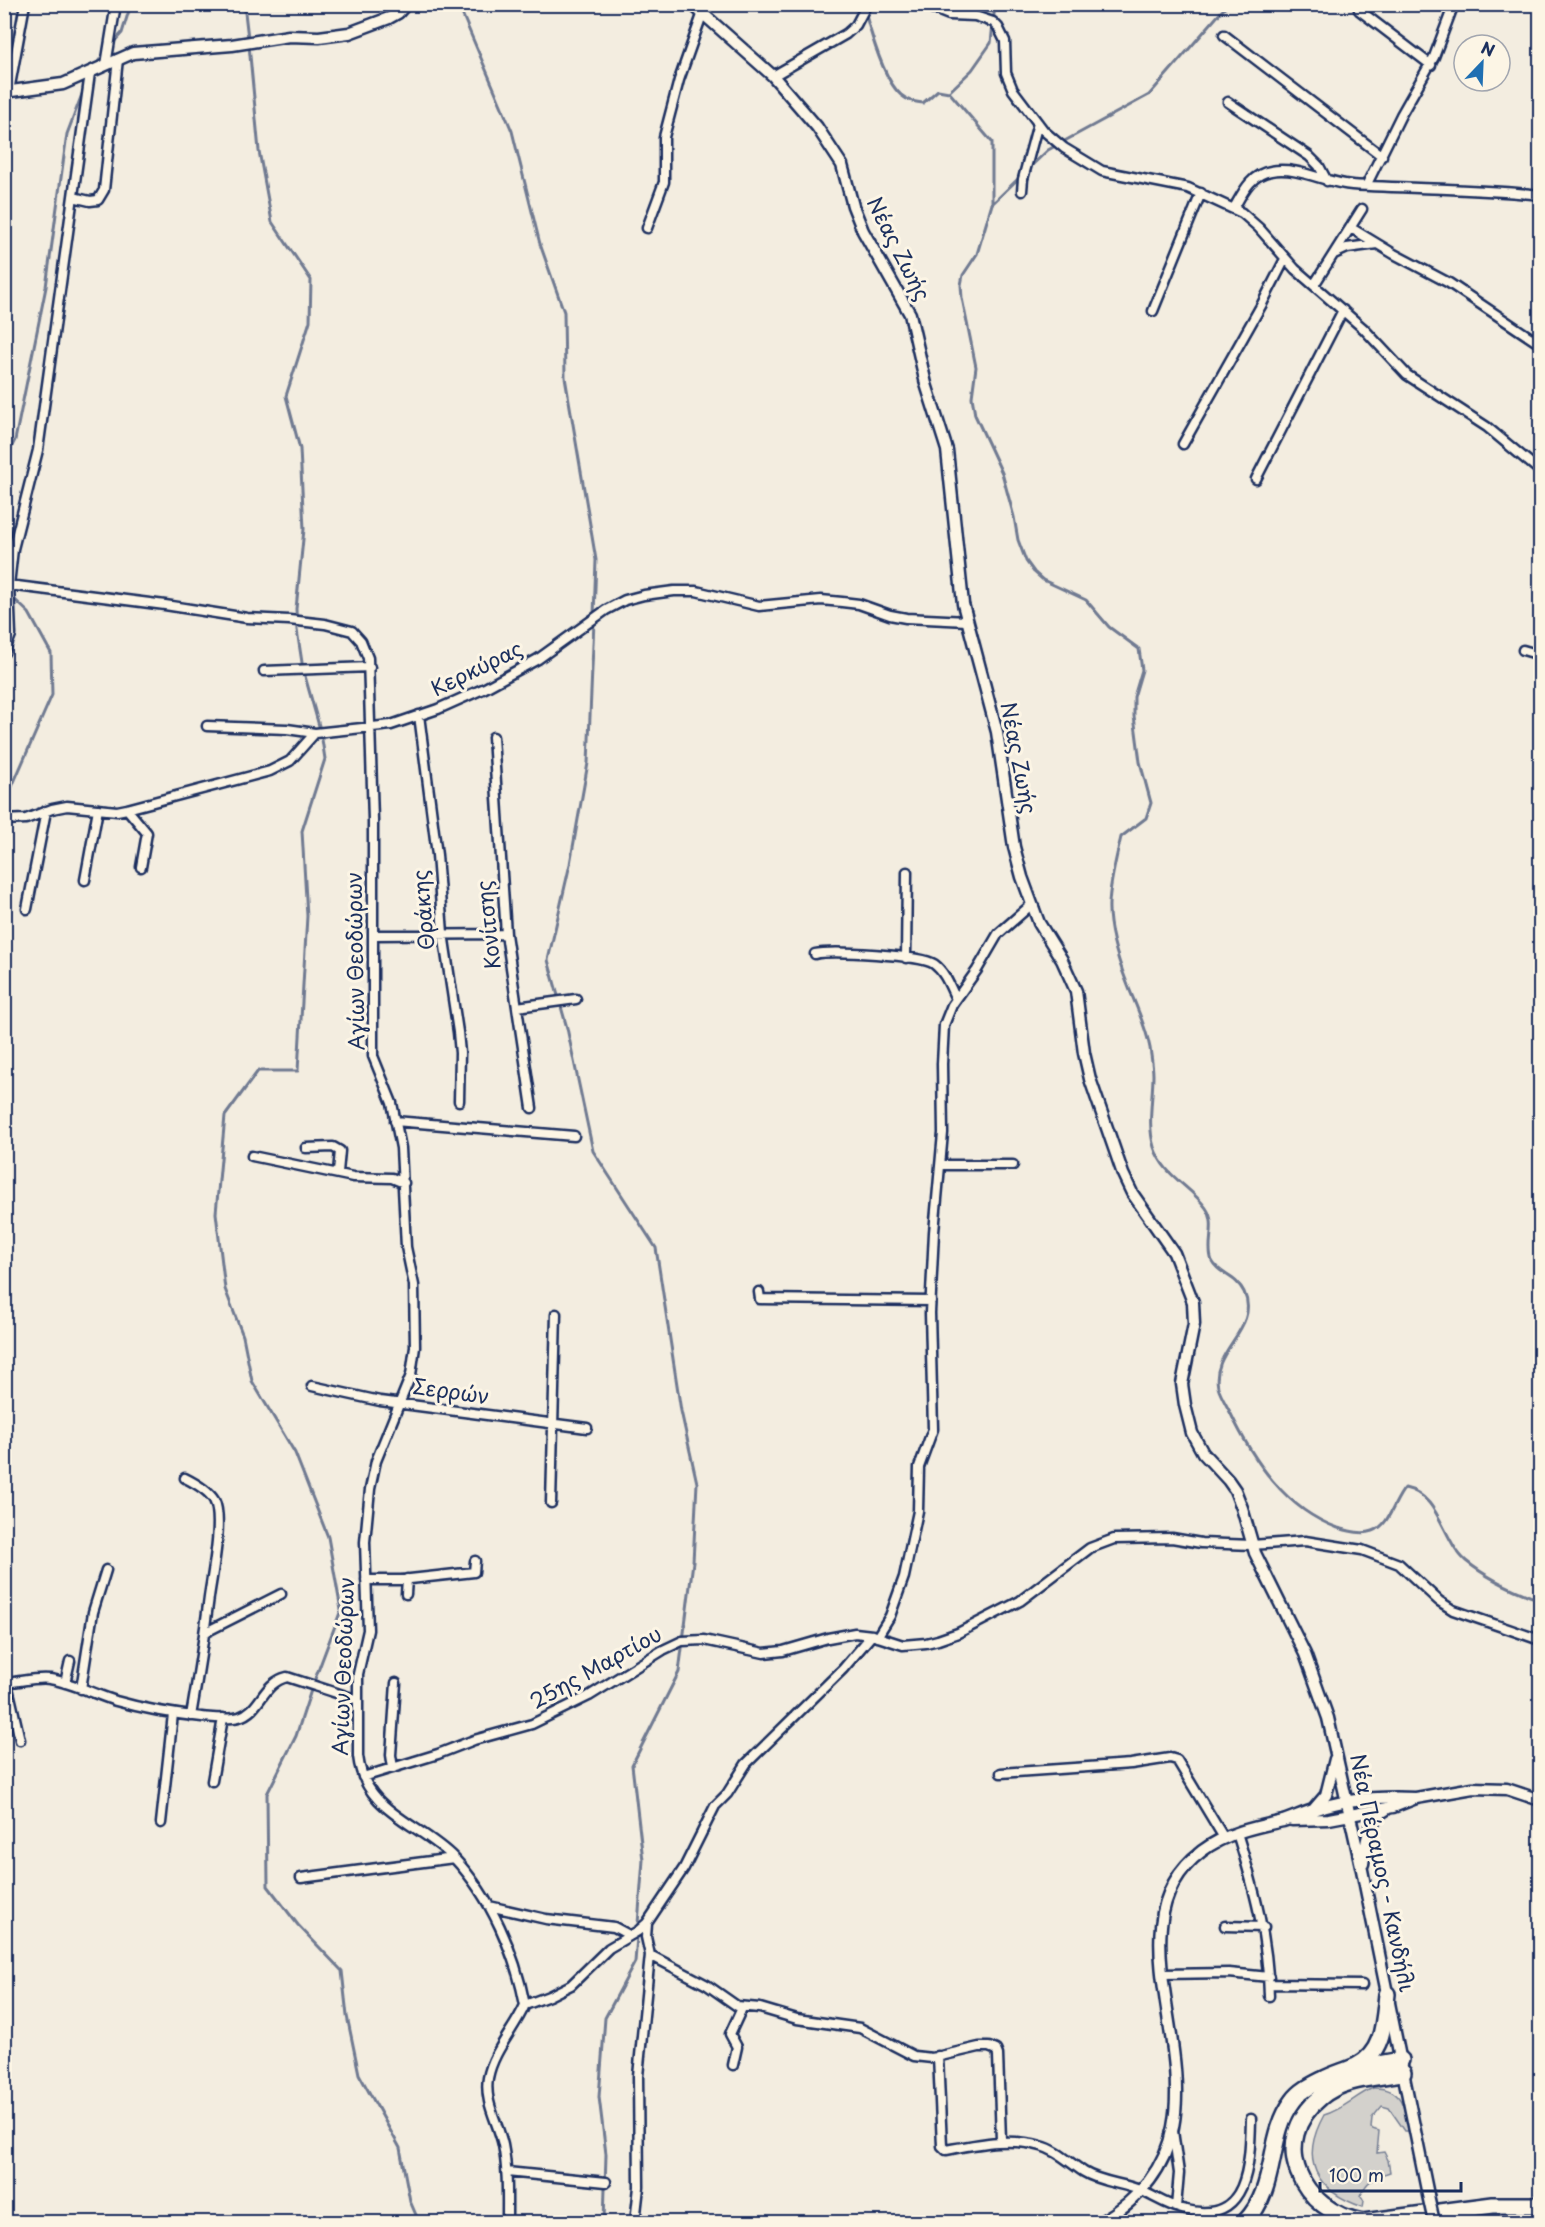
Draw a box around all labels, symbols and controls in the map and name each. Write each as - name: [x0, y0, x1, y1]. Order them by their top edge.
- north arrow: [1452, 33, 1512, 93]
- text: N: [1478, 35, 1499, 62]
- street label: Νέας Ζωής: [860, 190, 940, 306]
- street label: Κερκύρας: [425, 631, 528, 703]
- street label: Νέας Ζωής: [993, 699, 1046, 816]
- street label: Θράκης: [403, 868, 441, 952]
- street label: Αγίων Θεοδώρων: [336, 871, 372, 1051]
- street label: Κονίτσης: [466, 879, 508, 971]
- street label: Σερρών: [411, 1369, 492, 1411]
- street label: Αγίων Θεοδώρων: [323, 1576, 361, 1756]
- street label: 25ης Μαρτίου: [523, 1617, 667, 1716]
- street label: Νέα Πέραμος - Κανδήλι: [1343, 1751, 1425, 1995]
- scale bar: [1320, 2155, 1461, 2193]
- text: 100 m: [1329, 2161, 1384, 2188]

